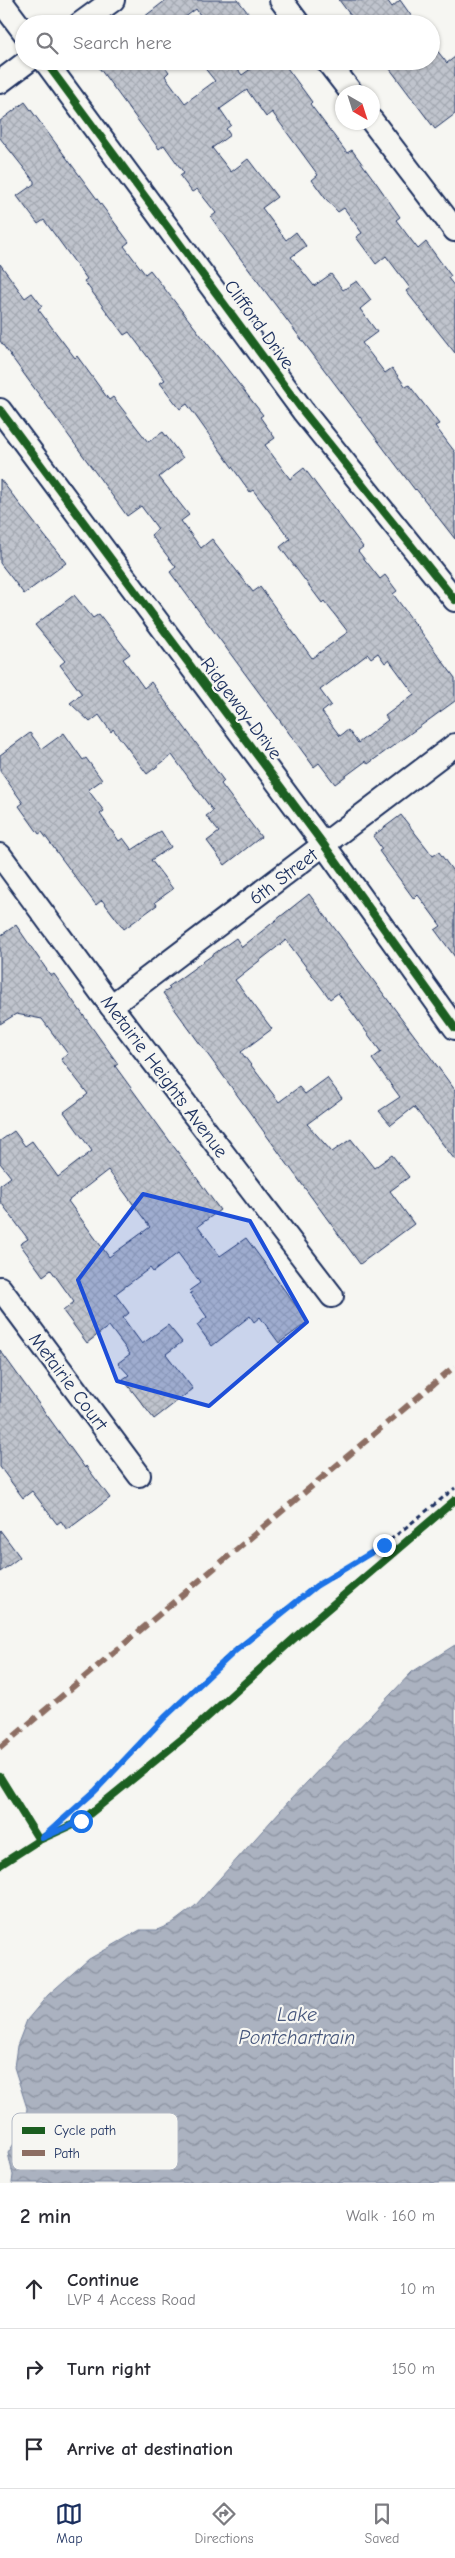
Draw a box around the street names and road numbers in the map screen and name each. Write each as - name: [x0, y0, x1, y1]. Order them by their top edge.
- street label: Clifford Drive: [220, 276, 299, 373]
- street label: Ridgeway Drive: [196, 653, 287, 764]
- street label: 6th Street: [245, 844, 323, 910]
- street label: Metairie Heights Avenue: [96, 991, 232, 1162]
- street label: Metairie Court: [24, 1328, 112, 1435]

